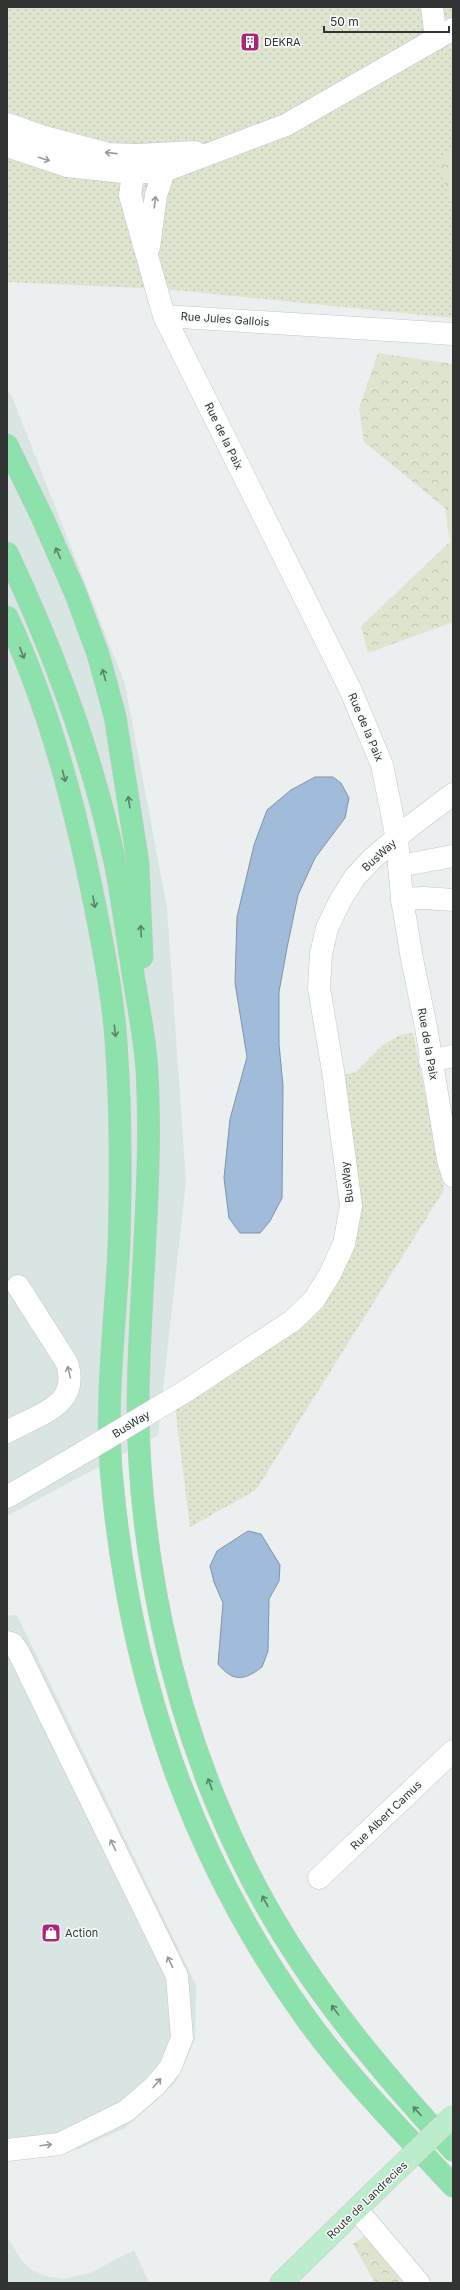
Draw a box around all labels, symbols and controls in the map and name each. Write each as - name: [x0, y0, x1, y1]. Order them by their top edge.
- scale bar: [324, 8, 449, 34]
- text: 50 m: [330, 14, 359, 29]
- building icon: DEKRA: [239, 31, 261, 53]
- place label: DEKRA: [264, 35, 301, 49]
- one-way arrow: [105, 150, 118, 157]
- one-way arrow: [37, 156, 50, 163]
- one-way arrow: [151, 196, 159, 209]
- street label: Rue Jules Gallois: [180, 309, 270, 329]
- street label: Rue de la Paix: [202, 400, 246, 472]
- one-way arrow: [54, 548, 61, 560]
- one-way arrow: [19, 647, 26, 659]
- one-way arrow: [100, 669, 107, 682]
- street label: Rue de la Paix: [345, 691, 387, 763]
- one-way arrow: [61, 769, 68, 782]
- one-way arrow: [125, 796, 133, 809]
- street label: BusWay: [359, 836, 399, 874]
- one-way arrow: [91, 896, 99, 909]
- one-way arrow: [138, 925, 145, 938]
- street label: Rue de la Paix: [415, 1007, 441, 1081]
- one-way arrow: [111, 1024, 119, 1037]
- street label: BusWay: [338, 1160, 356, 1204]
- one-way arrow: [65, 1366, 72, 1379]
- street label: BusWay: [110, 1407, 152, 1441]
- street label: Rue Albert Camus: [347, 1777, 425, 1853]
- one-way arrow: [205, 1778, 213, 1790]
- one-way arrow: [109, 1839, 116, 1851]
- one-way arrow: [260, 1895, 268, 1907]
- shop icon: Action: [40, 1922, 62, 1944]
- place label: Action: [65, 1926, 98, 1940]
- one-way arrow: [166, 1956, 173, 1968]
- one-way arrow: [331, 2005, 339, 2016]
- one-way arrow: [153, 2078, 162, 2088]
- one-way arrow: [412, 2106, 422, 2116]
- one-way arrow: [39, 2142, 52, 2149]
- street label: Route de Landrecies: [324, 2158, 410, 2242]

